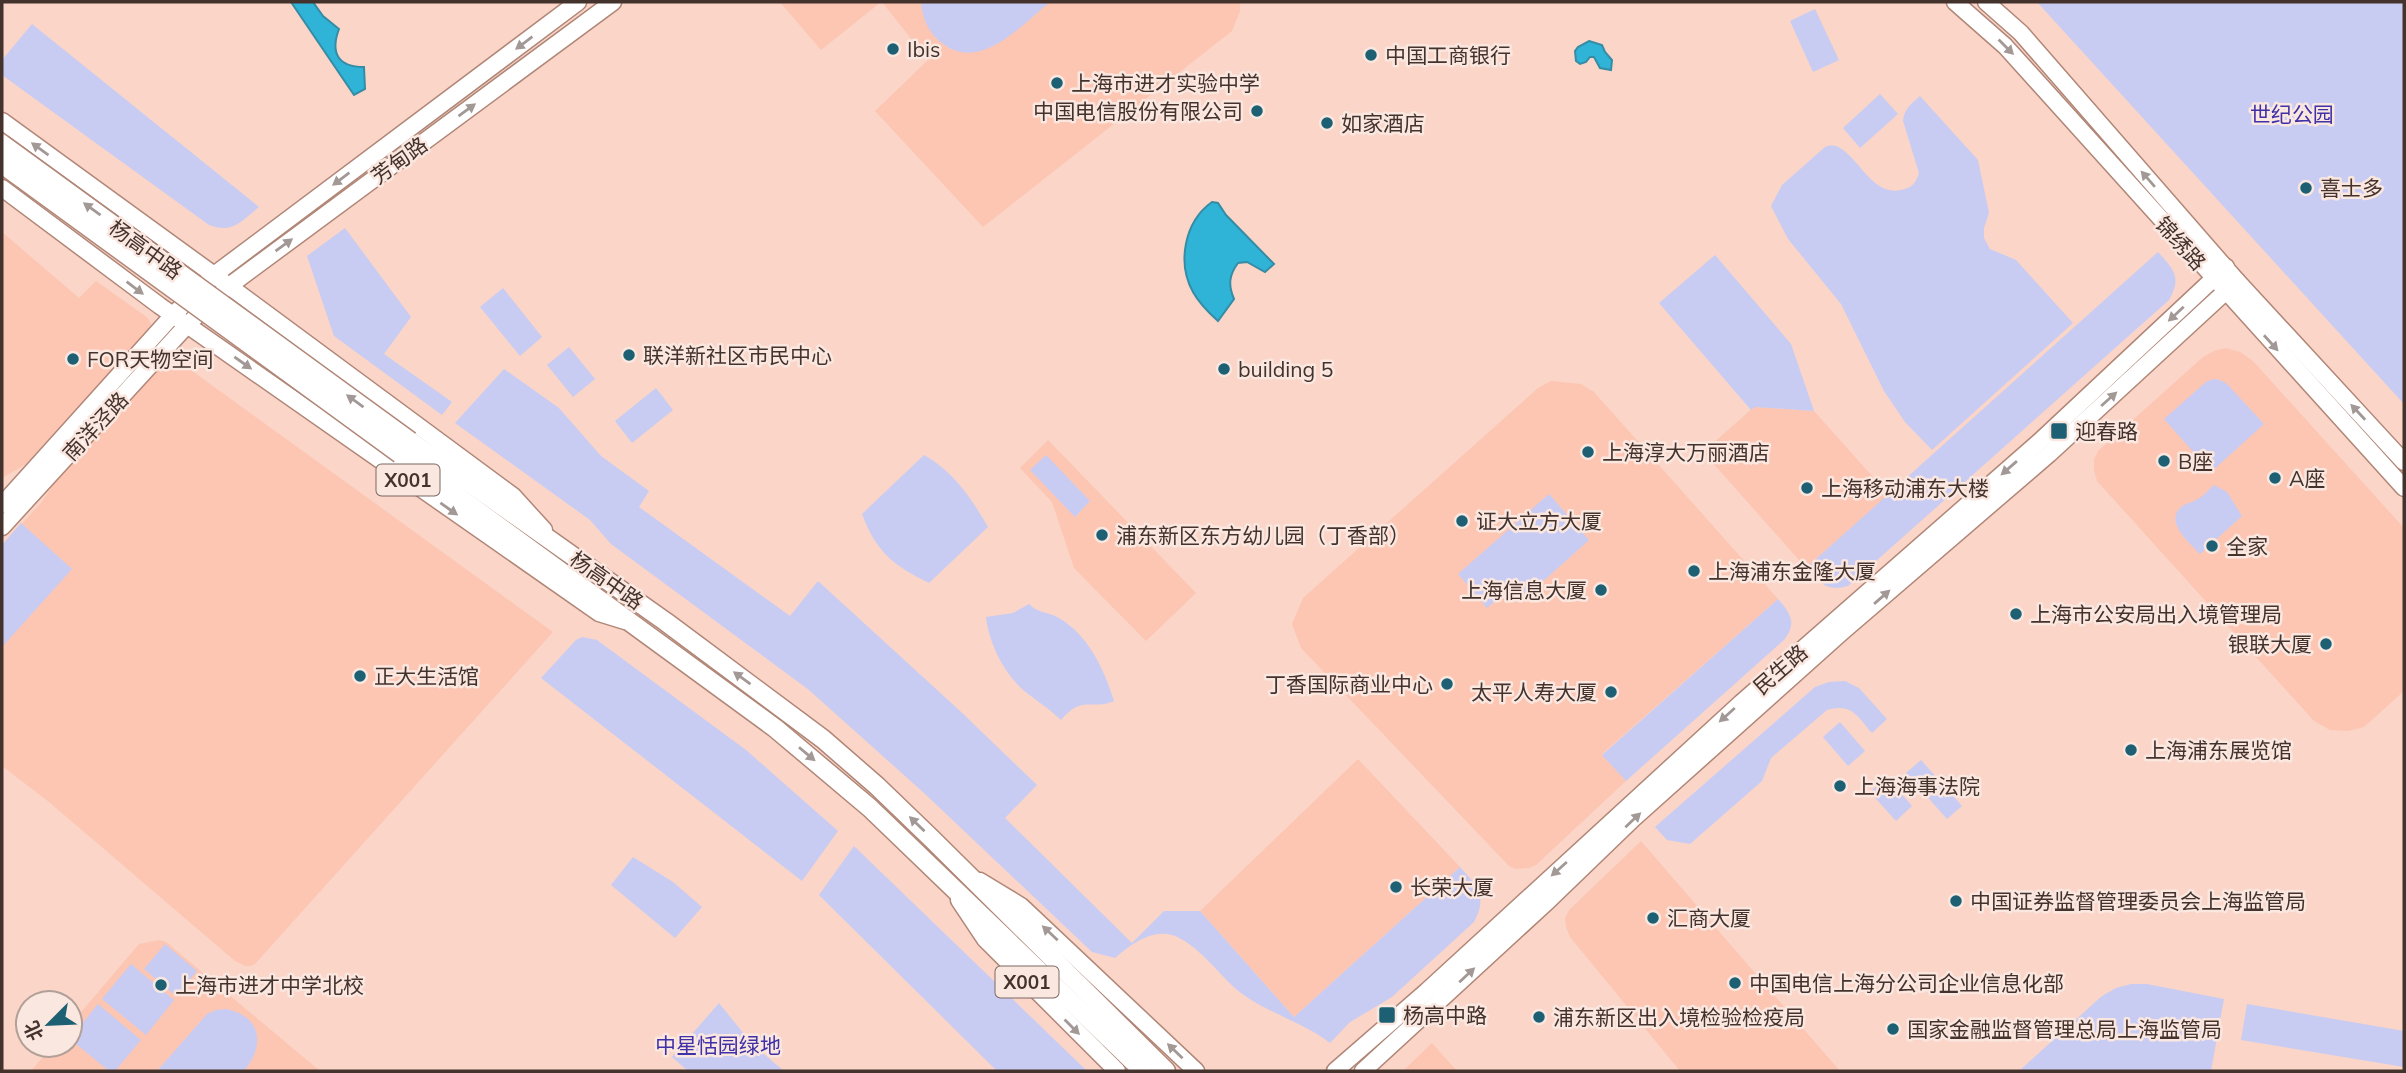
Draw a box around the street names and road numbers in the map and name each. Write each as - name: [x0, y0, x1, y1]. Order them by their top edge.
- street label: 芳甸路: [366, 131, 432, 189]
- street label: 锦绣路: [2150, 211, 2212, 275]
- street label: 杨高中路: [104, 214, 188, 284]
- street label: 南洋泾路: [57, 386, 133, 466]
- road number: X001: [376, 464, 440, 495]
- street label: 杨高中路: [565, 545, 649, 615]
- street label: 民生路: [1748, 639, 1812, 699]
- road number: X001: [996, 966, 1058, 998]

